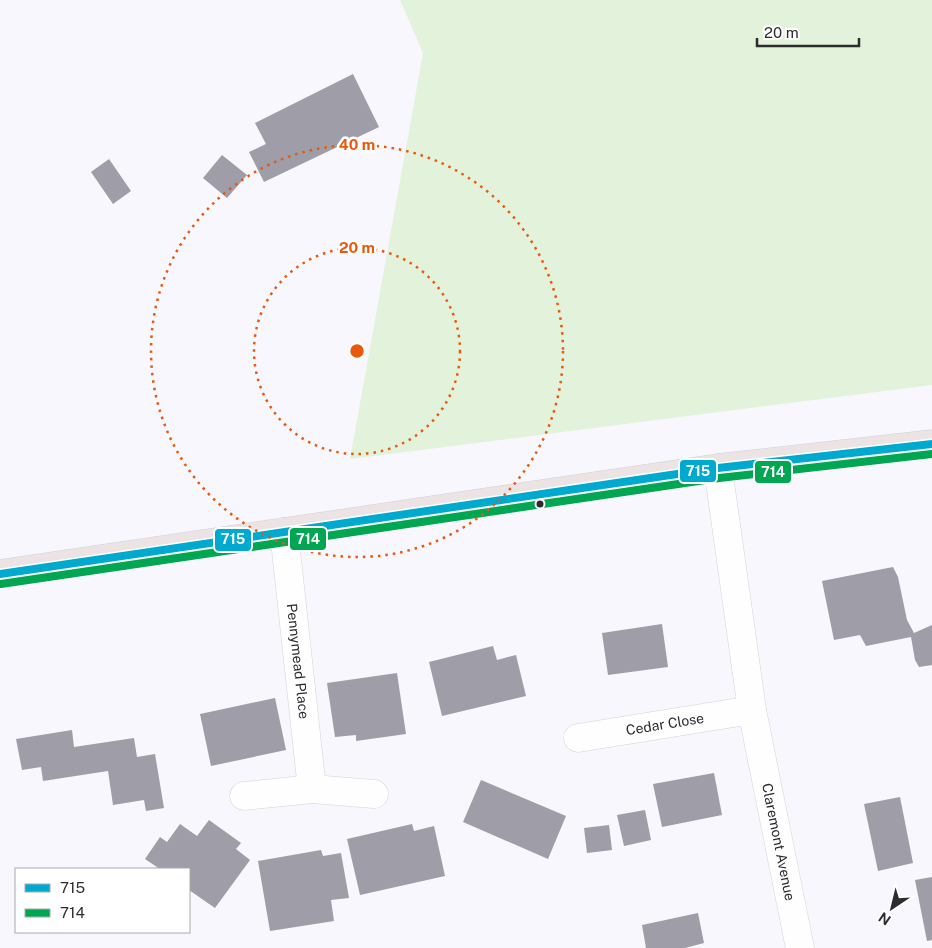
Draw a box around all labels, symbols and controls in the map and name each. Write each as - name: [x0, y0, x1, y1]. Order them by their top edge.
- scale bar: [757, 15, 860, 47]
- text: 20 m: [764, 24, 799, 41]
- text: 40 m: [339, 136, 375, 153]
- text: 20 m: [339, 239, 375, 256]
- centre of rings: [348, 342, 366, 360]
- line badge: 715: [679, 459, 717, 483]
- line badge: 714: [754, 460, 792, 484]
- text: 715: [686, 463, 710, 479]
- text: 714: [761, 464, 785, 480]
- unlabelled marker: [535, 499, 545, 509]
- line badge: 714: [289, 527, 327, 551]
- line badge: 715: [214, 528, 252, 552]
- text: 715: [221, 531, 245, 547]
- text: 714: [296, 531, 320, 547]
- street label: Pennymead Place: [284, 603, 312, 720]
- street label: Cedar Close: [625, 710, 705, 738]
- street label: Claremont Avenue: [759, 782, 798, 902]
- legend: [15, 868, 190, 933]
- text: 715: [60, 879, 85, 896]
- north arrow: [867, 883, 917, 933]
- text: 714: [60, 904, 85, 921]
- text: N: [875, 909, 894, 928]

